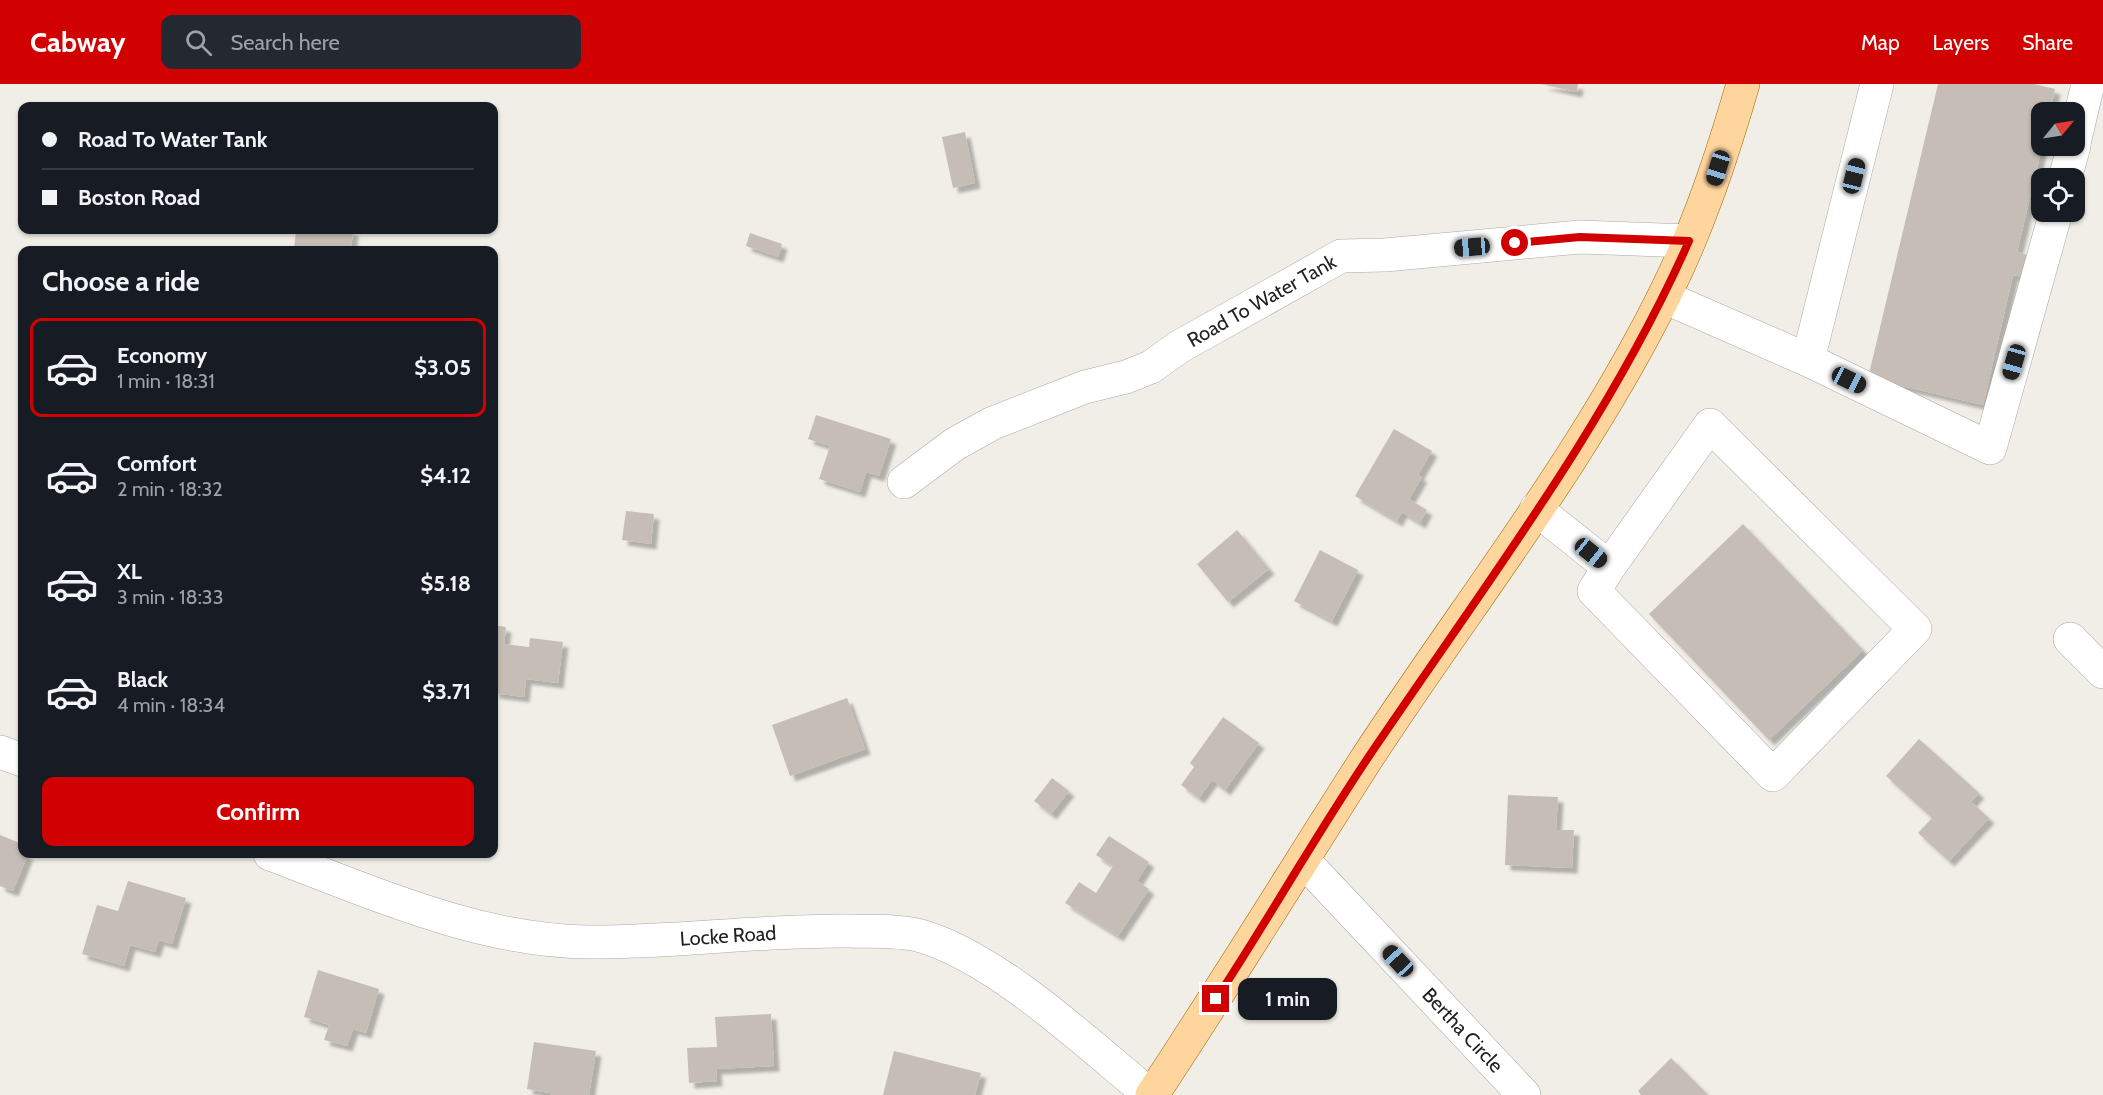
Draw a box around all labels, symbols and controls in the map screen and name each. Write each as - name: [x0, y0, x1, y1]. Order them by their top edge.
- search box: [161, 15, 581, 69]
- text: Cabway: [30, 25, 125, 59]
- icon: search: [182, 26, 215, 59]
- text: Search here: [230, 29, 340, 56]
- text: Map: [1861, 30, 1900, 55]
- text: Layers: [1933, 30, 1989, 55]
- text: Share: [2022, 30, 2073, 55]
- north arrow: [2031, 102, 2085, 156]
- map controls: [2031, 102, 2085, 222]
- text: Road To Water Tank: [78, 126, 268, 153]
- car: [1704, 148, 1732, 188]
- car: [1841, 156, 1867, 196]
- button: locate: [2031, 168, 2085, 222]
- text: Boston Road: [78, 184, 200, 211]
- route start: [1501, 229, 1528, 256]
- car: [1453, 236, 1491, 258]
- street label: Road To Water Tank: [1183, 249, 1340, 352]
- text: Choose a ride: [42, 265, 200, 298]
- icon: car: [45, 341, 99, 395]
- text: Economy: [117, 342, 207, 369]
- car: [2000, 342, 2028, 382]
- text: $3.05: [414, 354, 471, 381]
- car: [1829, 364, 1869, 396]
- text: 1 min · 18:31: [117, 369, 215, 393]
- icon: car: [45, 449, 99, 503]
- text: Comfort: [117, 450, 196, 477]
- text: $4.12: [420, 462, 471, 489]
- text: 2 min · 18:32: [117, 477, 223, 501]
- car: [1571, 535, 1611, 571]
- icon: car: [45, 557, 99, 611]
- text: XL: [117, 558, 142, 585]
- text: $5.18: [421, 570, 471, 597]
- text: 3 min · 18:33: [117, 585, 223, 609]
- icon: car: [45, 665, 99, 719]
- text: Black: [117, 666, 168, 693]
- text: $3.71: [422, 678, 471, 705]
- text: 4 min · 18:34: [117, 693, 225, 717]
- button: Confirm: [42, 777, 474, 846]
- street label: Locke Road: [679, 921, 777, 951]
- car: [1379, 942, 1417, 980]
- callout: 1 min: [1237, 978, 1336, 1020]
- street label: Bertha Circle: [1417, 983, 1508, 1077]
- route end: [1202, 985, 1229, 1012]
- text: 1 min: [1265, 987, 1310, 1011]

